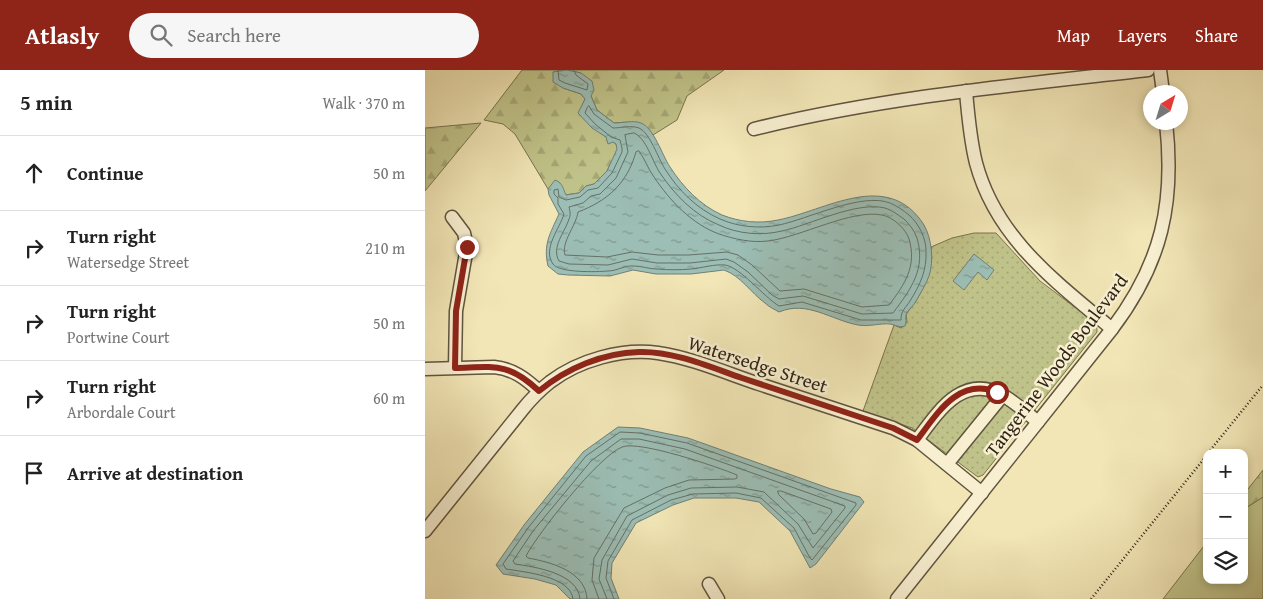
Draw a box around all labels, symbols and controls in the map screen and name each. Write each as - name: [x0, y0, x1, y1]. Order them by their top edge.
- search box: [129, 13, 479, 58]
- text: Atlasly: [25, 18, 99, 53]
- icon: search: [147, 21, 175, 49]
- text: Search here: [187, 21, 281, 49]
- text: Map: [1057, 22, 1090, 49]
- text: Layers: [1118, 22, 1167, 49]
- text: Share: [1195, 22, 1238, 49]
- north arrow: [1143, 85, 1188, 130]
- text: 5 min: [20, 87, 72, 118]
- text: Walk · 370 m: [322, 91, 405, 115]
- icon: ahead: [20, 159, 48, 187]
- text: Continue: [67, 159, 144, 187]
- text: 50 m: [373, 161, 405, 185]
- text: Turn right: [67, 222, 156, 250]
- icon: right: [20, 234, 48, 262]
- text: 210 m: [365, 236, 405, 260]
- route end: [456, 236, 479, 259]
- text: Watersedge Street: [67, 250, 189, 274]
- street label: Tangerine Woods Boulevard: [978, 267, 1135, 462]
- text: Turn right: [67, 297, 156, 325]
- icon: right: [20, 309, 48, 337]
- text: 50 m: [373, 311, 405, 335]
- text: Portwine Court: [67, 325, 170, 349]
- street label: Watersedge Street: [685, 328, 832, 400]
- text: Turn right: [67, 372, 156, 400]
- route start: [986, 381, 1009, 404]
- icon: right: [20, 384, 48, 412]
- text: 60 m: [373, 386, 405, 410]
- text: Arbordale Court: [67, 400, 176, 424]
- map controls: [1203, 449, 1248, 584]
- button: +: [1203, 449, 1248, 494]
- icon: arrive: [20, 459, 48, 487]
- text: Arrive at destination: [67, 459, 243, 487]
- button: −: [1203, 494, 1248, 539]
- button: layers: [1203, 539, 1248, 584]

